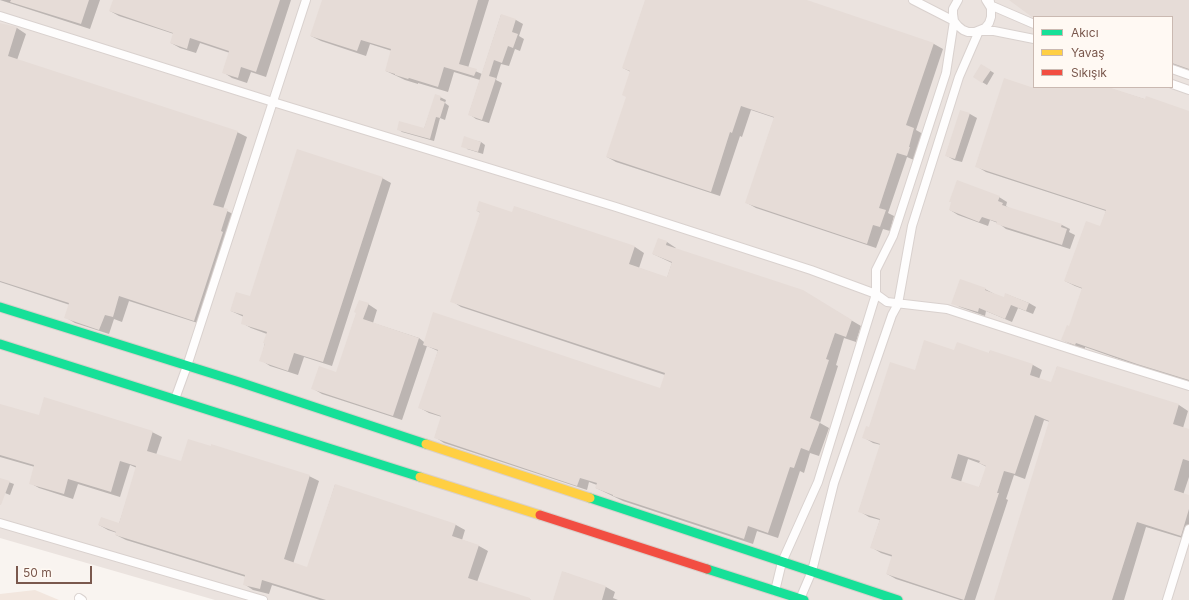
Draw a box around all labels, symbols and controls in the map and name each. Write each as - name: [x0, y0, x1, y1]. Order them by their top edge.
- legend: [1033, 16, 1173, 88]
- text: Akıcı: [1071, 25, 1099, 40]
- text: Yavaş: [1071, 45, 1105, 60]
- text: Sıkışık: [1071, 65, 1107, 80]
- scale bar: [18, 558, 94, 584]
- text: 50 m: [23, 565, 52, 580]

